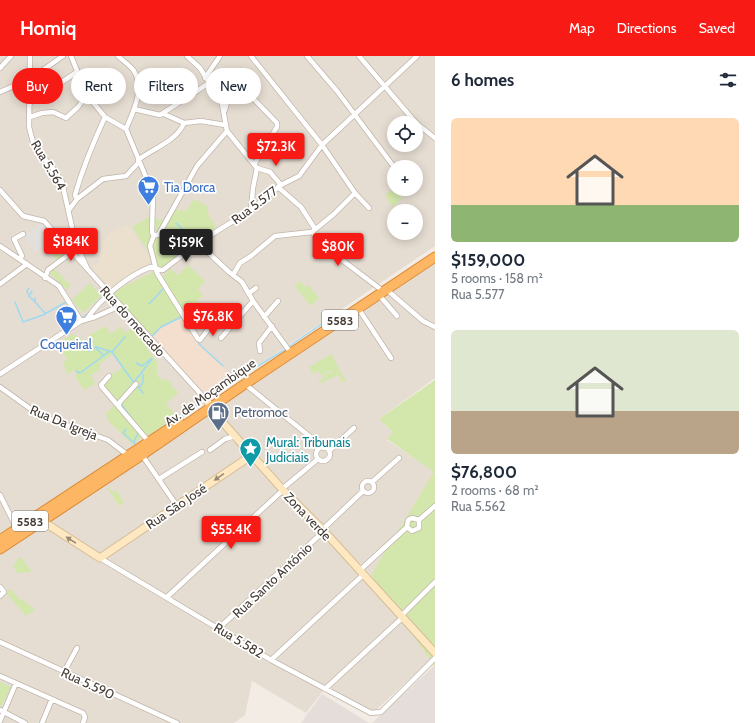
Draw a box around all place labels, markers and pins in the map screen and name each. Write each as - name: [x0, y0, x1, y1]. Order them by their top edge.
- pin: $72.3K: [243, 133, 309, 167]
- supermarket icon: Tia Dorca: [136, 174, 162, 207]
- place label: Tia Dorca: [164, 179, 216, 195]
- pin: $184K: [43, 228, 99, 262]
- pin: $159K: [158, 229, 214, 263]
- pin: $80K: [314, 233, 362, 267]
- supermarket icon: Coqueiral: [53, 303, 79, 336]
- pin: $76.8K: [180, 303, 246, 337]
- place label: Coqueiral: [40, 336, 92, 352]
- fuel station icon: Petromoc: [205, 399, 231, 432]
- place label: Petromoc: [234, 404, 288, 420]
- place label: Mural: Tribunais Judiciais: [265, 434, 351, 465]
- place icon: Mural: Tribunais Judiciais: [237, 436, 263, 469]
- pin: $55.4K: [198, 516, 264, 550]

